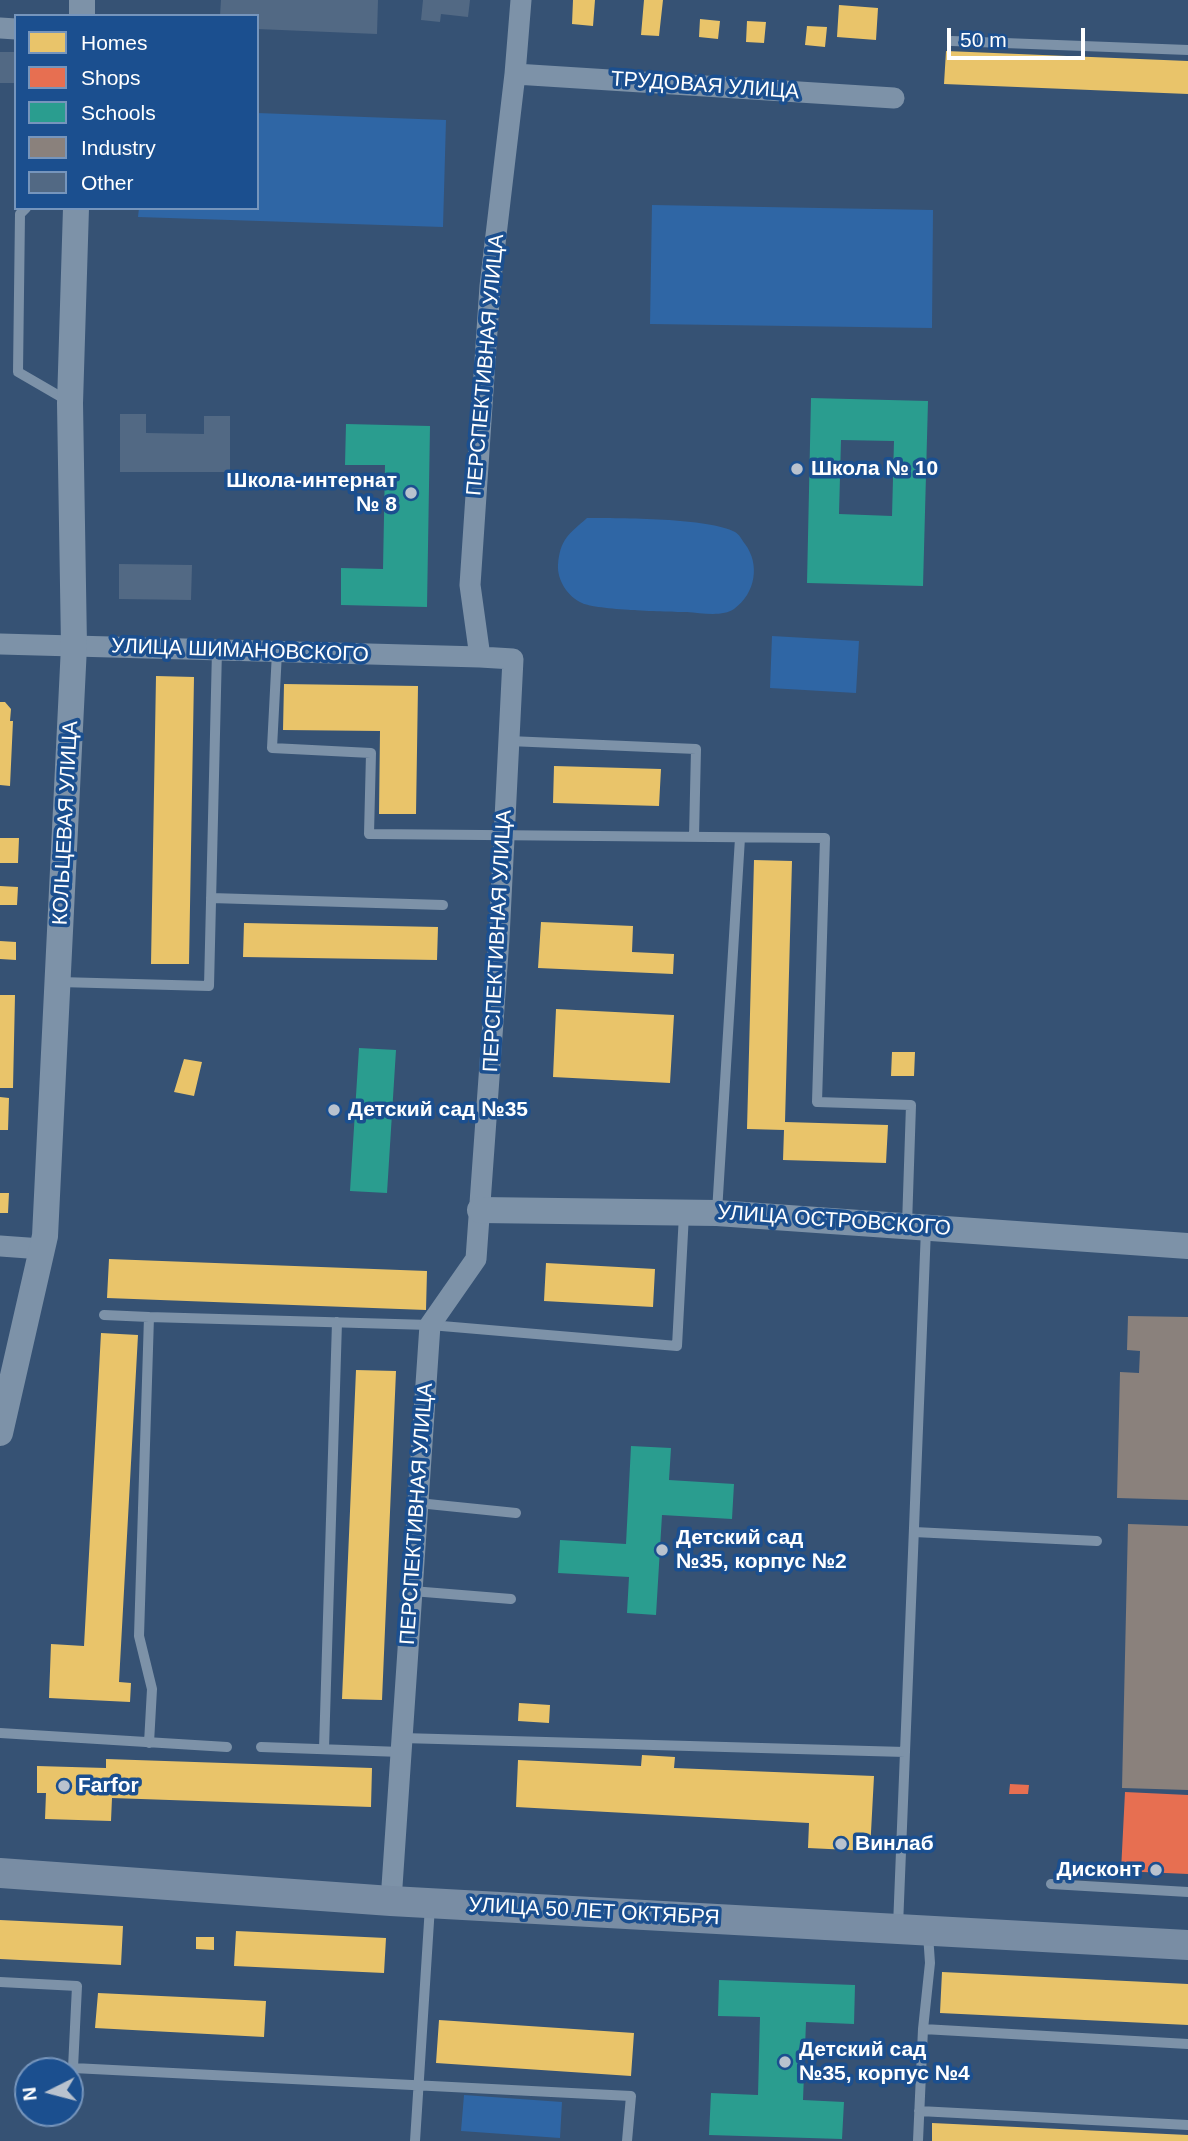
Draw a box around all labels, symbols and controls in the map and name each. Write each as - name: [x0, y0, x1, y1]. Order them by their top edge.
- legend: [14, 14, 259, 210]
- scale bar: [950, 14, 1088, 58]
- text: 50 m: [960, 28, 1007, 51]
- text: Homes: [81, 31, 148, 54]
- text: Shops: [81, 66, 141, 89]
- street label: ТРУДОВАЯ УЛИЦА: [610, 67, 800, 105]
- text: Schools: [81, 101, 156, 124]
- text: Industry: [81, 136, 156, 159]
- text: Other: [81, 171, 134, 194]
- street label: ПЕРСПЕКТИВНАЯ УЛИЦА: [462, 233, 510, 497]
- place label: Школа № 10: [811, 456, 938, 482]
- marker: Школа № 10: [789, 461, 805, 477]
- place label: Школа-интернат № 8: [226, 468, 397, 518]
- marker: Школа-интернат № 8: [403, 485, 419, 501]
- street label: УЛИЦА ШИМАНОВСКОГО: [111, 634, 369, 668]
- street label: КОЛЬЦЕВАЯ УЛИЦА: [48, 720, 84, 926]
- street label: ПЕРСПЕКТИВНАЯ УЛИЦА: [479, 809, 517, 1073]
- place label: Детский сад №35: [348, 1097, 528, 1123]
- marker: Детский сад №35: [326, 1102, 342, 1118]
- street label: УЛИЦА ОСТРОВСКОГО: [717, 1200, 951, 1242]
- street label: ПЕРСПЕКТИВНАЯ УЛИЦА: [395, 1382, 439, 1646]
- place label: Детский сад №35, корпус №2: [676, 1525, 847, 1575]
- marker: Детский сад №35, корпус №2: [654, 1542, 670, 1558]
- place label: Farfor: [78, 1773, 139, 1799]
- marker: Farfor: [56, 1778, 72, 1794]
- place label: Винлаб: [855, 1831, 934, 1857]
- marker: Винлаб: [833, 1836, 849, 1852]
- place label: Дисконт: [1056, 1857, 1142, 1883]
- marker: Дисконт: [1148, 1862, 1164, 1878]
- street label: УЛИЦА 50 ЛЕТ ОКТЯБРЯ: [468, 1893, 720, 1931]
- place label: Детский сад №35, корпус №4: [799, 2037, 970, 2087]
- marker: Детский сад №35, корпус №4: [777, 2054, 793, 2070]
- north arrow: [14, 2057, 84, 2127]
- text: N: [18, 2086, 41, 2102]

